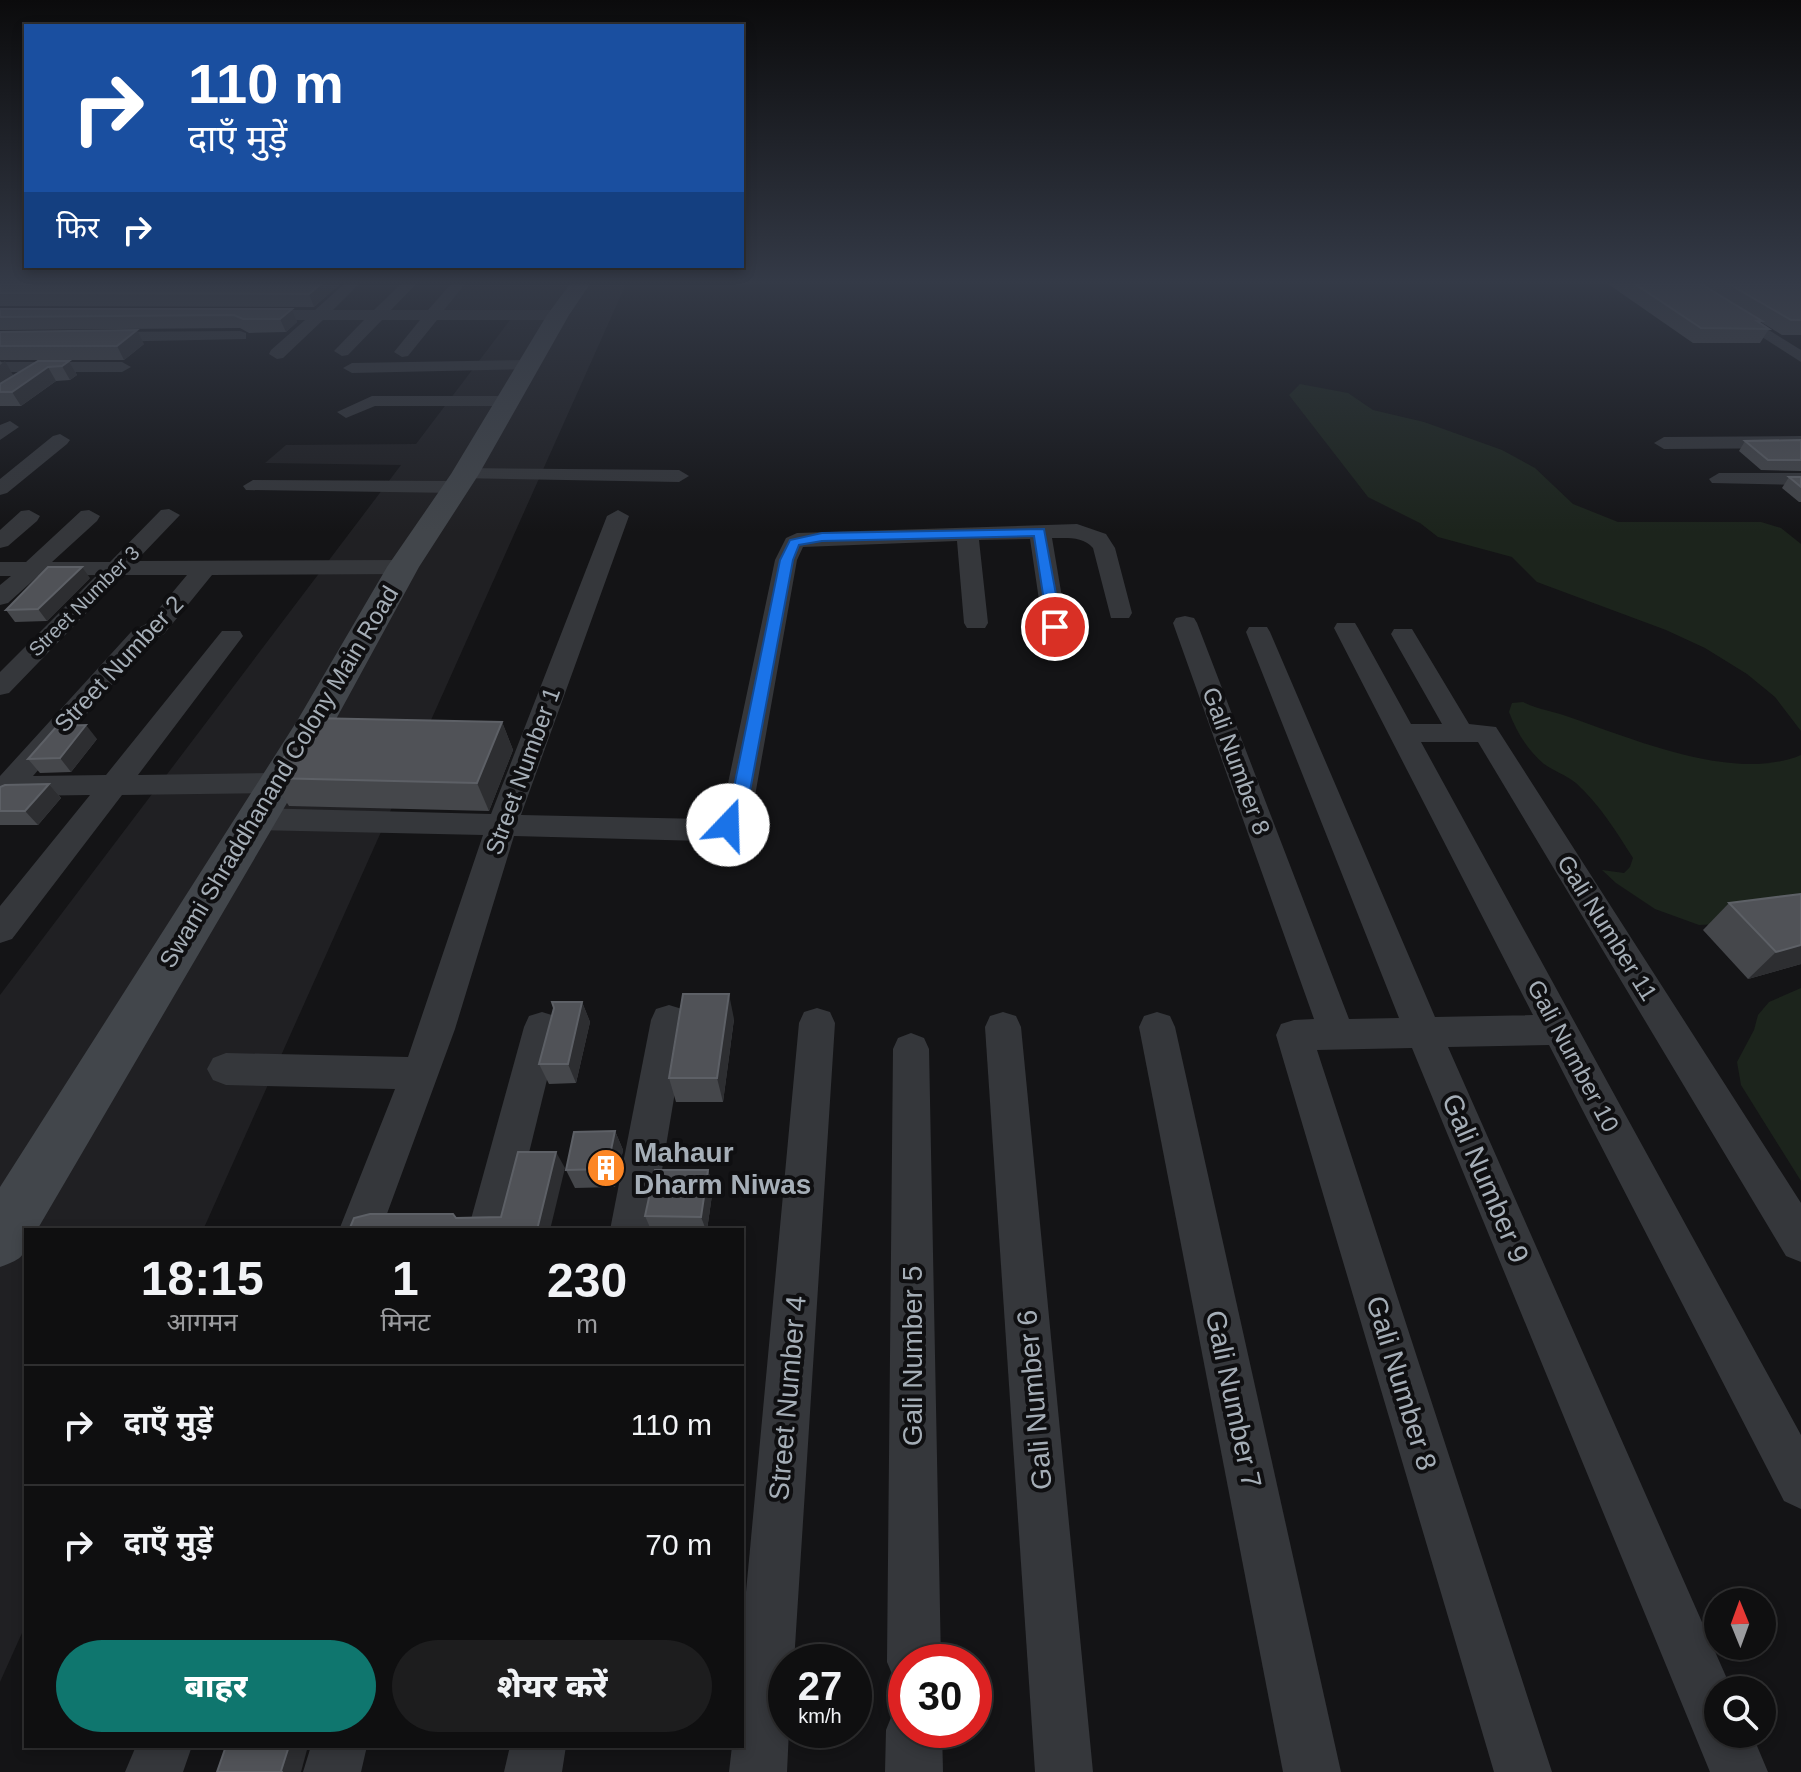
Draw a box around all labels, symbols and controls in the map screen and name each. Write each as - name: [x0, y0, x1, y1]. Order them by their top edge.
- text: 110 m: [188, 52, 344, 115]
- icon: right: [56, 56, 160, 160]
- text: दाएँ मुड़ें: [188, 118, 287, 159]
- icon: right: [115, 208, 159, 252]
- text: फिर: [56, 211, 99, 244]
- street label: Street Number 3: [24, 541, 144, 661]
- street label: Swami Shraddhanand Colony Main Road: [154, 581, 404, 972]
- street label: Street Number 2: [49, 590, 189, 737]
- pin: [1021, 593, 1089, 661]
- icon: arrive: [1033, 605, 1077, 649]
- street label: Street Number 1: [480, 683, 565, 858]
- street label: Gali Number 8: [1197, 684, 1276, 838]
- position arrow: [686, 783, 770, 867]
- street label: Gali Number 11: [1552, 850, 1663, 1005]
- street label: Gali Number 10: [1522, 975, 1625, 1136]
- street label: Gali Number 9: [1436, 1089, 1535, 1267]
- place label: Mahaur Dharm Niwas: [634, 1137, 811, 1200]
- building icon: Mahaur Dharm Niwas: [585, 1147, 627, 1189]
- text: 18:15: [141, 1252, 264, 1305]
- text: 1: [392, 1252, 419, 1305]
- text: 230: [547, 1254, 627, 1307]
- street label: Gali Number 5: [897, 1266, 928, 1446]
- street label: Gali Number 8: [1360, 1292, 1443, 1474]
- street label: Street Number 4: [763, 1294, 812, 1502]
- text: आगमन: [167, 1307, 238, 1337]
- text: मिनट: [380, 1307, 430, 1337]
- street label: Gali Number 7: [1200, 1308, 1267, 1491]
- text: m: [576, 1309, 598, 1339]
- street label: Gali Number 6: [1011, 1309, 1058, 1491]
- icon: right: [56, 1403, 100, 1447]
- text: दाएँ मुड़ें: [124, 1406, 213, 1439]
- text: 110 m: [631, 1408, 712, 1441]
- icon: right: [56, 1523, 100, 1567]
- text: दाएँ मुड़ें: [124, 1526, 213, 1559]
- text: 70 m: [645, 1528, 712, 1561]
- north arrow: [1704, 1588, 1776, 1660]
- map controls: [1704, 1588, 1776, 1748]
- button: बाहर: [56, 1640, 376, 1732]
- button: शेयर करें: [392, 1640, 712, 1732]
- speed limit sign: 30: [888, 1644, 992, 1748]
- text: 27: [798, 1664, 842, 1708]
- button: search: [1704, 1676, 1776, 1748]
- text: km/h: [798, 1705, 842, 1727]

